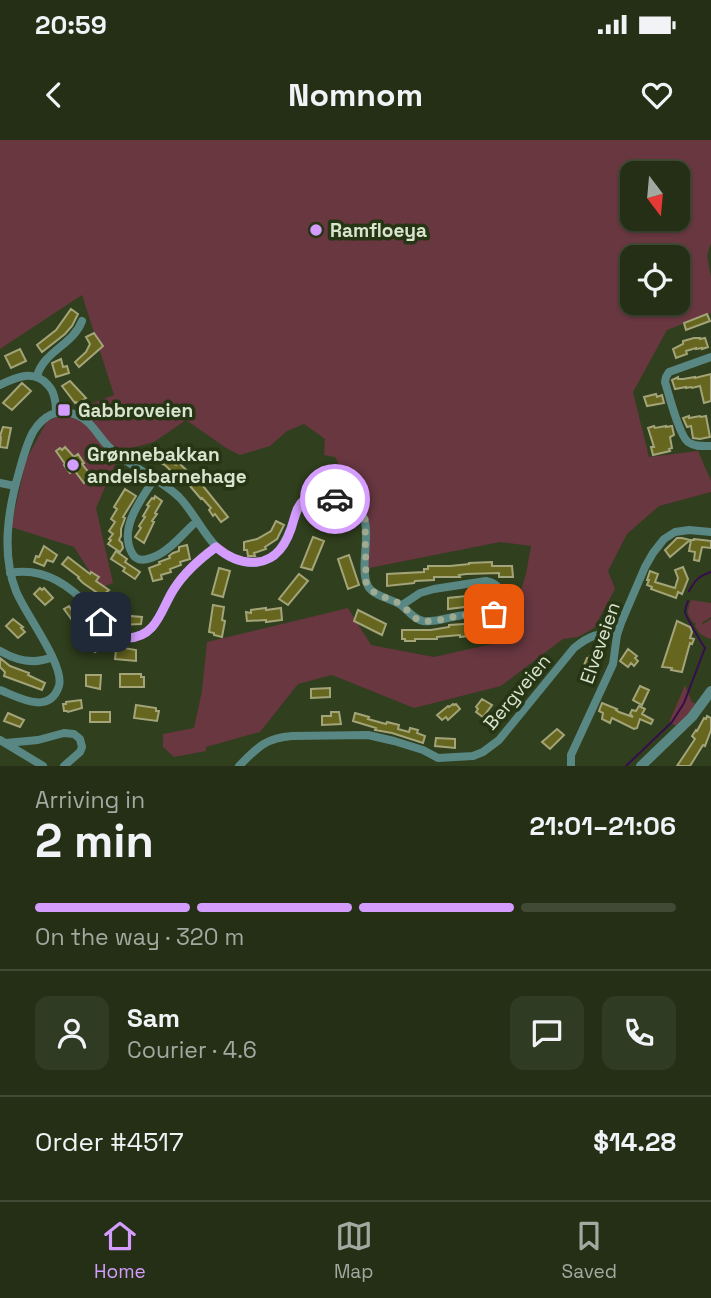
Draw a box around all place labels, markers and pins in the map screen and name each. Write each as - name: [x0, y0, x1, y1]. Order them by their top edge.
- place label: Ramfloeya: [330, 218, 427, 243]
- marker: Ramfloeya: [308, 222, 324, 238]
- place label: Gabbroveien: [78, 398, 193, 423]
- marker: Gabbroveien: [56, 402, 72, 418]
- place label: Grønnebakkan andelsbarnehage: [87, 442, 247, 489]
- marker: Grønnebakkan andelsbarnehage: [65, 457, 81, 473]
- pin: [464, 584, 524, 644]
- pin: [71, 592, 131, 652]

